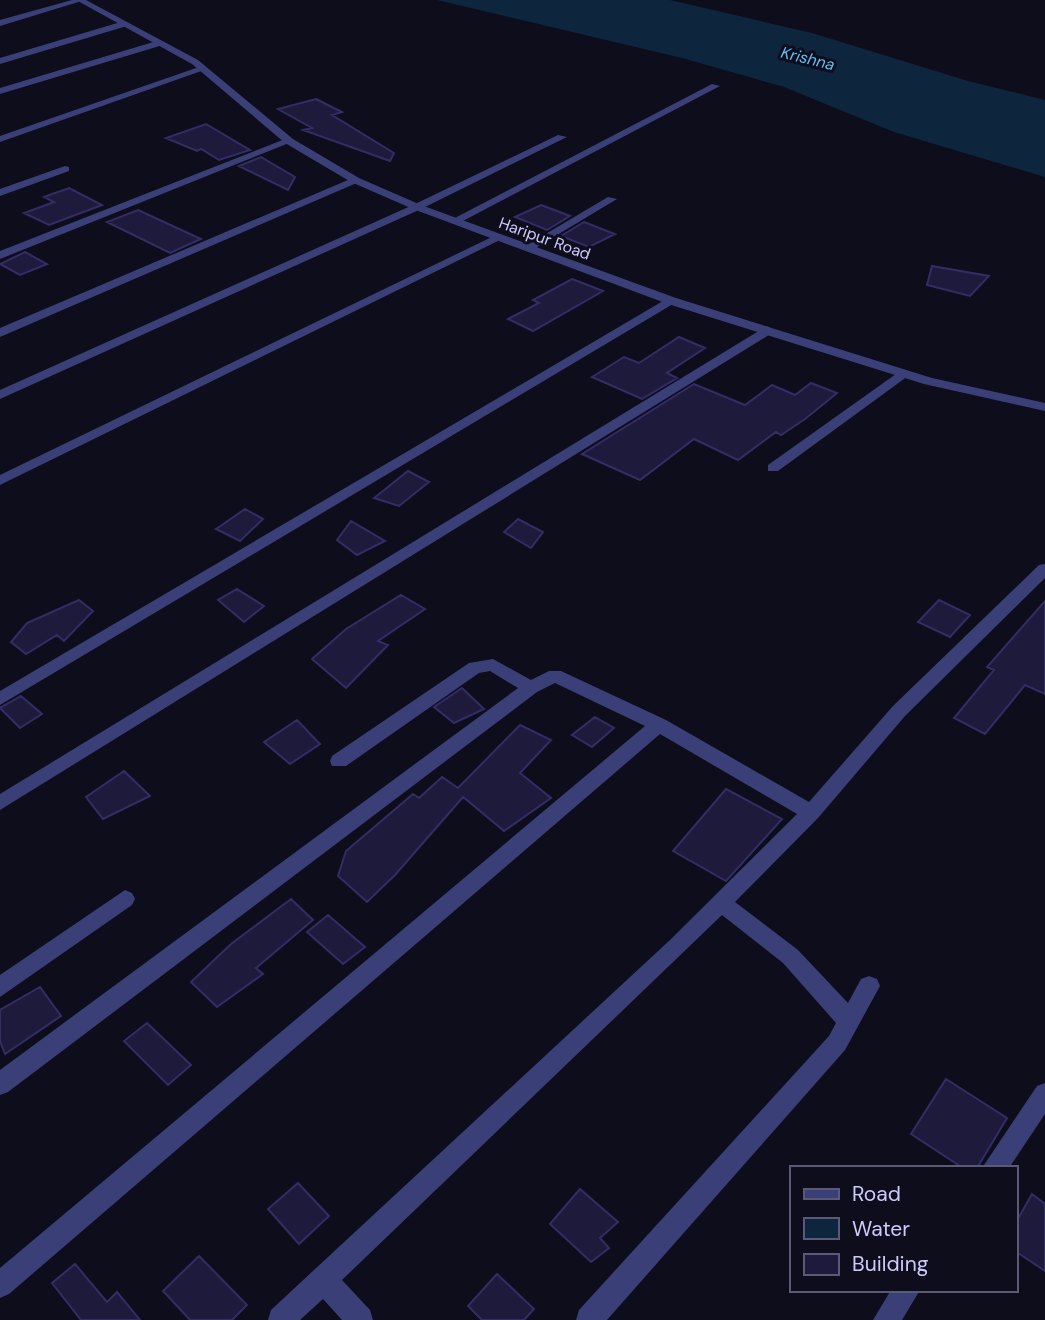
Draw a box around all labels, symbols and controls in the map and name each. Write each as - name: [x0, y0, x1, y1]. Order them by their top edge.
- water label: Krishna: [779, 42, 837, 75]
- street label: Haripur Road: [496, 212, 594, 265]
- legend: [790, 1166, 1017, 1292]
- text: Road: [852, 1180, 901, 1208]
- text: Water: [852, 1215, 910, 1243]
- text: Building: [852, 1250, 929, 1278]

